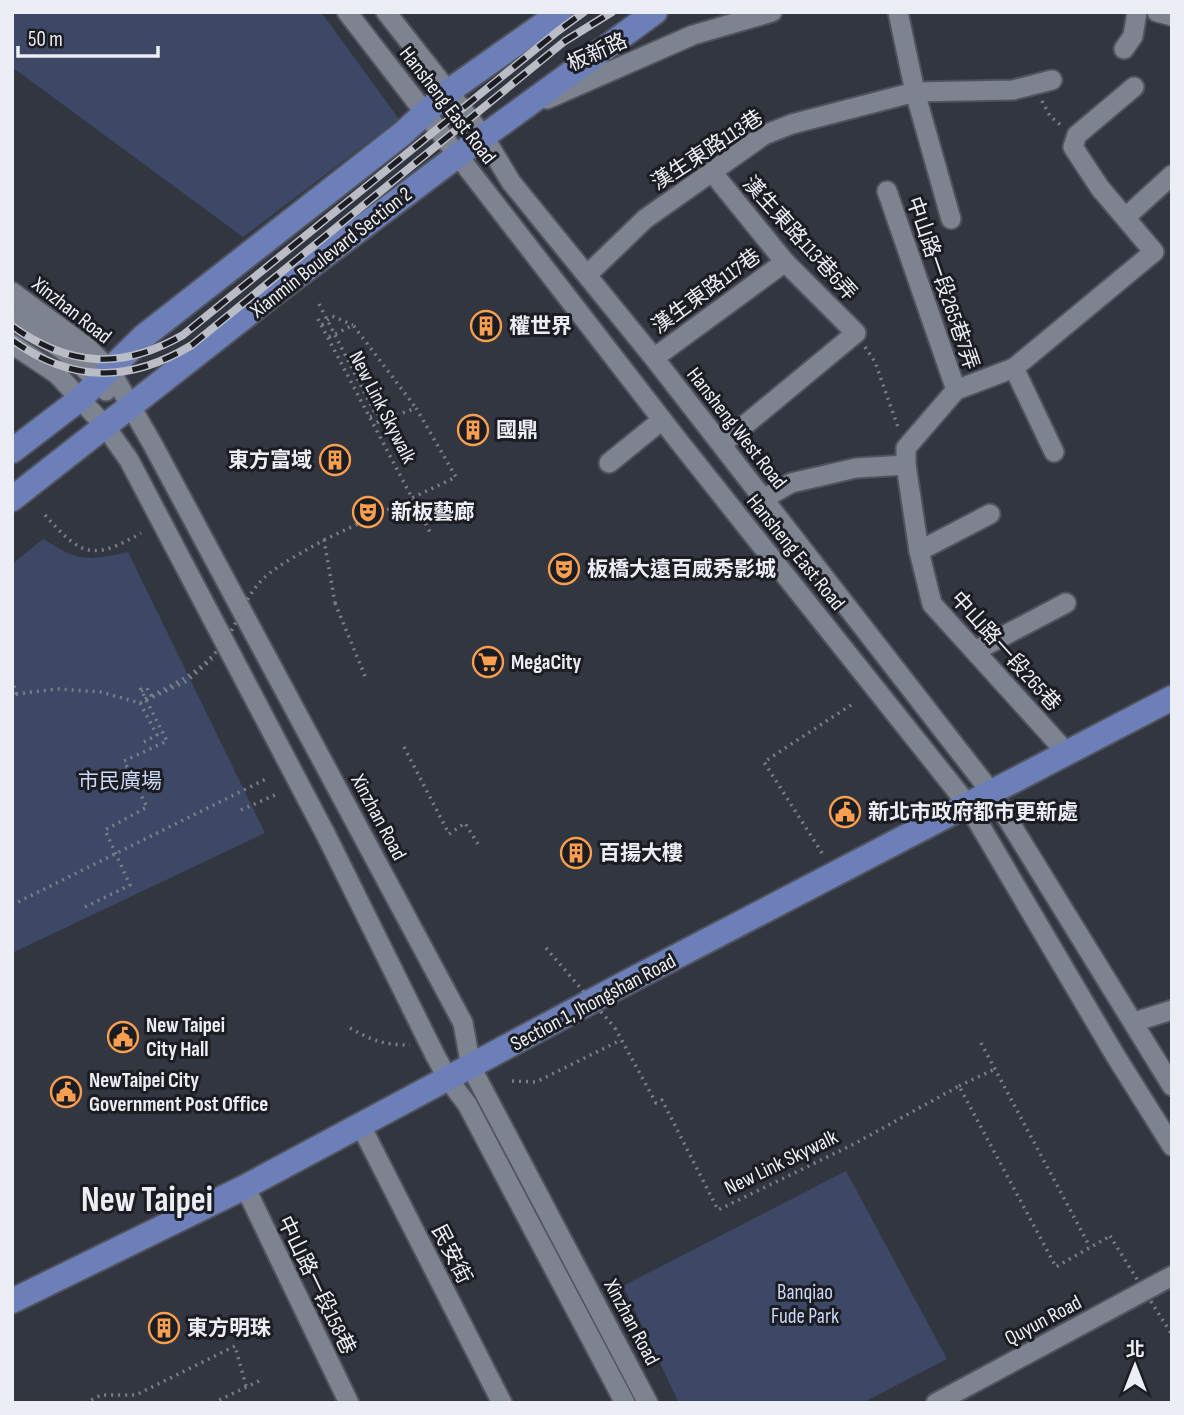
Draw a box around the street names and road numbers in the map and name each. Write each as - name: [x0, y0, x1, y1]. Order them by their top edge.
- street label: 板新路: [563, 28, 631, 77]
- street label: Hansheng East Road: [394, 42, 501, 169]
- street label: 漢生東路113巷: [647, 105, 768, 196]
- street label: 漢生東路113巷6弄: [737, 171, 862, 306]
- street label: Xianmin Boulevard Section 2: [245, 182, 417, 324]
- street label: 中山路一段265巷7弄: [901, 193, 984, 373]
- street label: 漢生東路117巷: [647, 244, 765, 339]
- street label: Xinzhan Road: [26, 271, 116, 349]
- street label: New Link Skywalk: [344, 347, 422, 468]
- street label: Hansheng West Road: [681, 363, 792, 494]
- street label: Hansheng East Road: [741, 489, 850, 615]
- street label: 中山路一段265巷: [945, 586, 1066, 716]
- street label: Xinzhan Road: [345, 769, 412, 864]
- street label: Section 1, Jhongshan Road: [506, 948, 680, 1057]
- street label: New Link Skywalk: [721, 1124, 842, 1201]
- street label: 中山路一段158巷: [272, 1212, 361, 1359]
- street label: 民安街: [426, 1220, 477, 1288]
- street label: Xinzhan Road: [598, 1274, 665, 1369]
- street label: Quyun Road: [1001, 1290, 1086, 1351]

